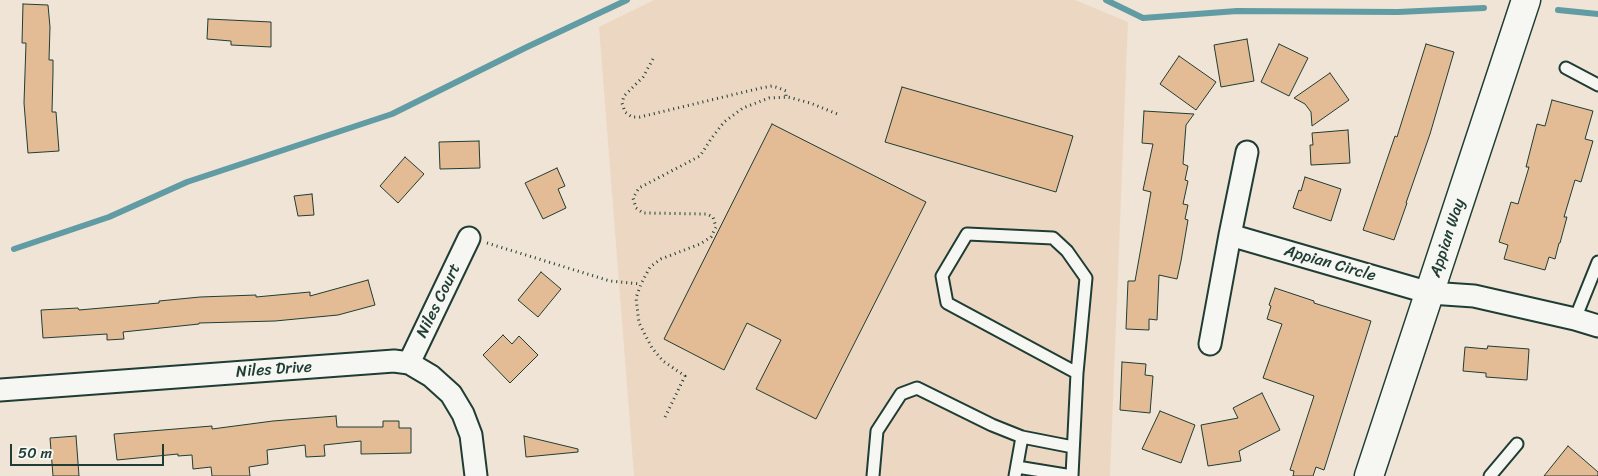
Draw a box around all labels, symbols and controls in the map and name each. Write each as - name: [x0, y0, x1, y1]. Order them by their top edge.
- street label: Appian Way: [1426, 196, 1470, 280]
- street label: Appian Circle: [1282, 242, 1378, 286]
- street label: Niles Court: [413, 261, 465, 341]
- street label: Niles Drive: [235, 358, 313, 382]
- scale bar: [12, 434, 166, 466]
- text: 50 m: [18, 440, 52, 466]

